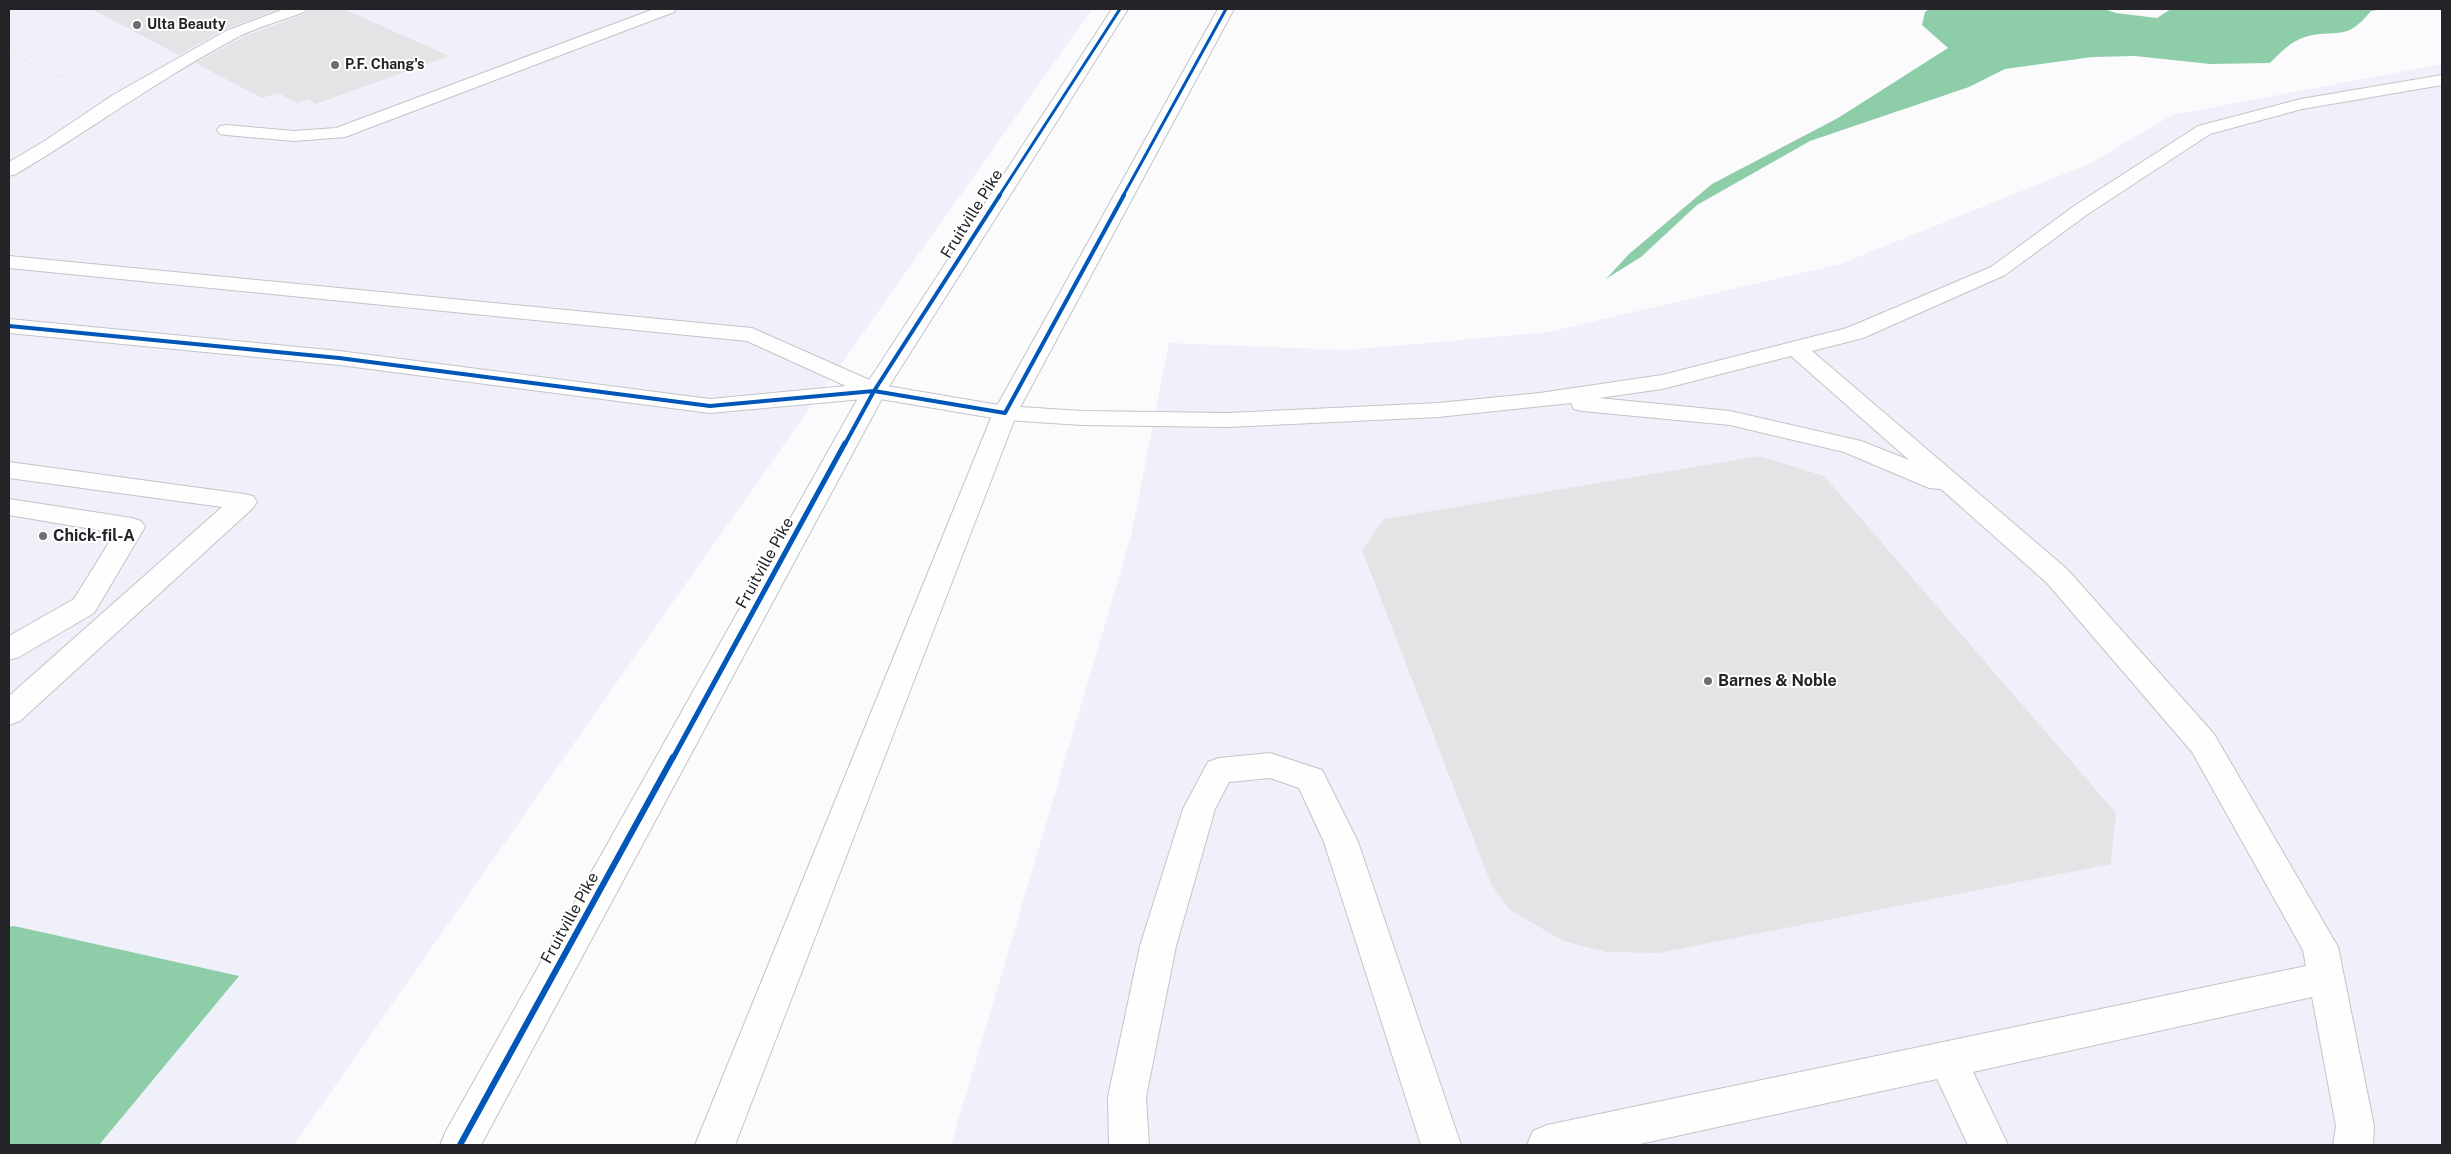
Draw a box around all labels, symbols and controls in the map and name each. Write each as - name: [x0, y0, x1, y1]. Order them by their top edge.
- place label: Ulta Beauty: [147, 17, 226, 33]
- marker: Ulta Beauty: [131, 19, 143, 31]
- place label: P.F. Chang's: [345, 57, 424, 73]
- marker: P.F. Chang's: [329, 59, 341, 71]
- street label: Fruitville Pike: [937, 166, 1007, 262]
- street label: Fruitville Pike: [732, 514, 798, 612]
- place label: Chick-fil-A: [53, 526, 135, 546]
- marker: Chick-fil-A: [37, 530, 49, 542]
- place label: Barnes & Noble: [1718, 671, 1837, 691]
- marker: Barnes & Noble: [1702, 675, 1714, 687]
- street label: Fruitville Pike: [537, 869, 603, 967]

